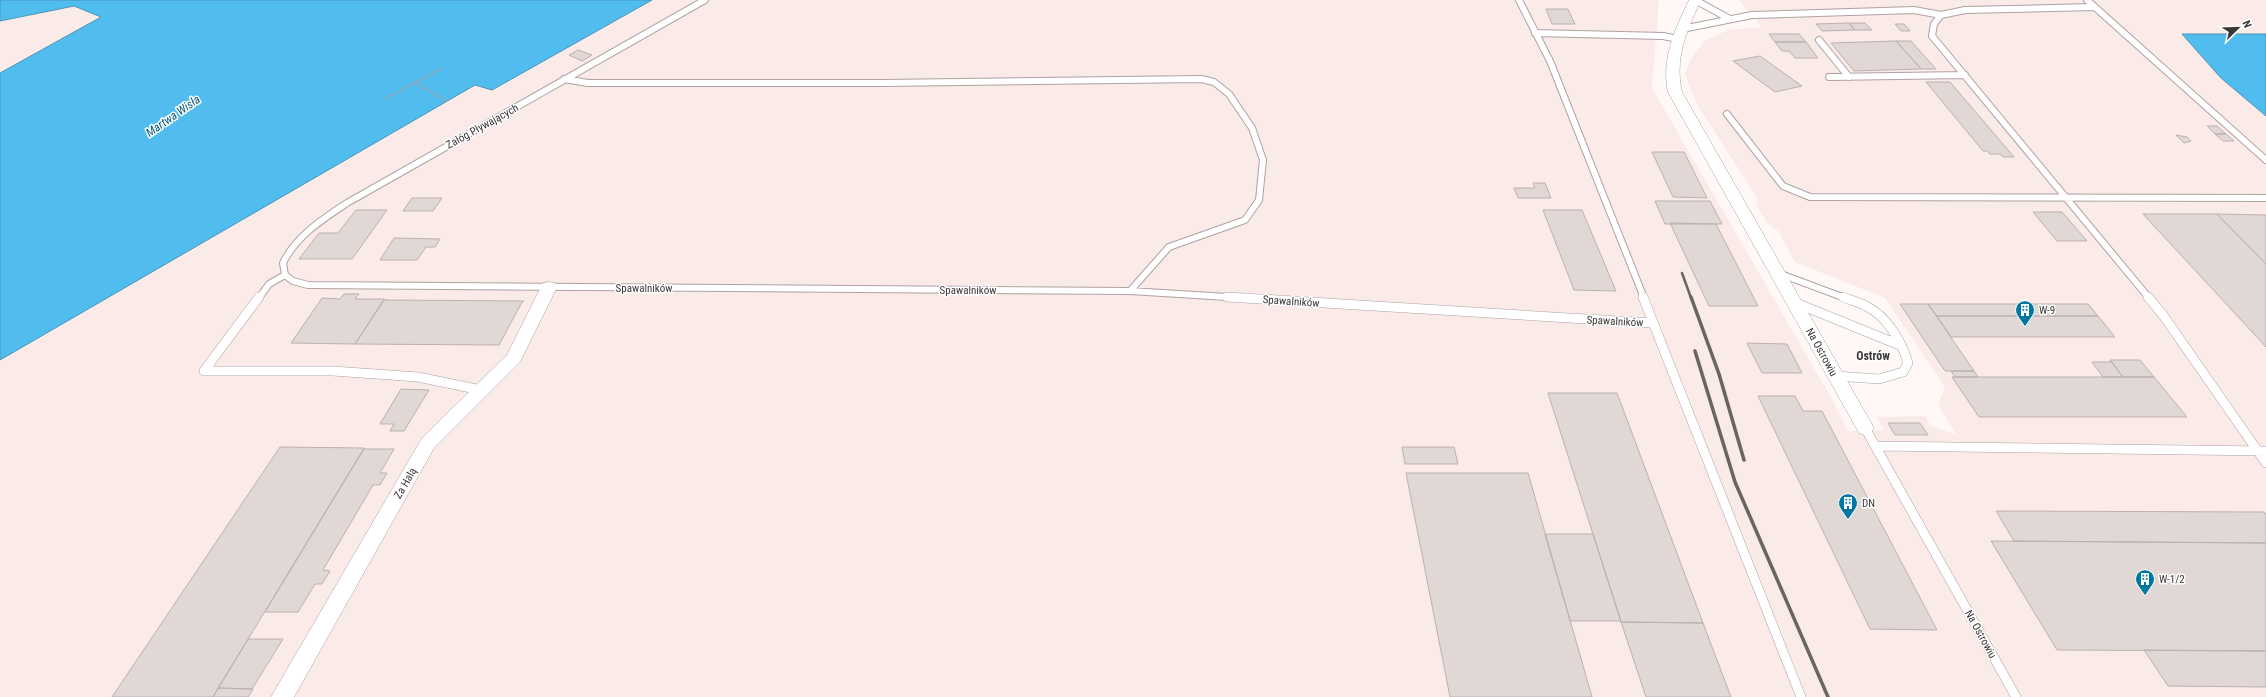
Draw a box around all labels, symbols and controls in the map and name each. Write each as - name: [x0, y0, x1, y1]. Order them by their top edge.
- north arrow: [2218, 8, 2258, 48]
- text: N: [2239, 19, 2254, 30]
- water label: Martwa Wisła: [143, 92, 203, 140]
- street label: Załóg Pływających: [444, 101, 521, 152]
- street label: Spawalników: [616, 282, 672, 295]
- street label: Spawalników: [940, 284, 996, 297]
- street label: Spawalników: [1262, 293, 1320, 310]
- building icon: W-9: [2014, 299, 2036, 327]
- place label: W-9: [2039, 304, 2055, 317]
- street label: Spawalników: [1586, 314, 1644, 329]
- street label: Na Ostrowiu: [1803, 326, 1840, 379]
- district label: Ostrów: [1856, 349, 1890, 363]
- street label: Za Halą: [391, 466, 419, 501]
- building icon: DN: [1837, 492, 1859, 520]
- place label: DN: [1862, 497, 1875, 510]
- building icon: W-1/2: [2134, 568, 2156, 596]
- place label: W-1/2: [2159, 573, 2185, 586]
- street label: Na Ostrowiu: [1962, 608, 1999, 661]

